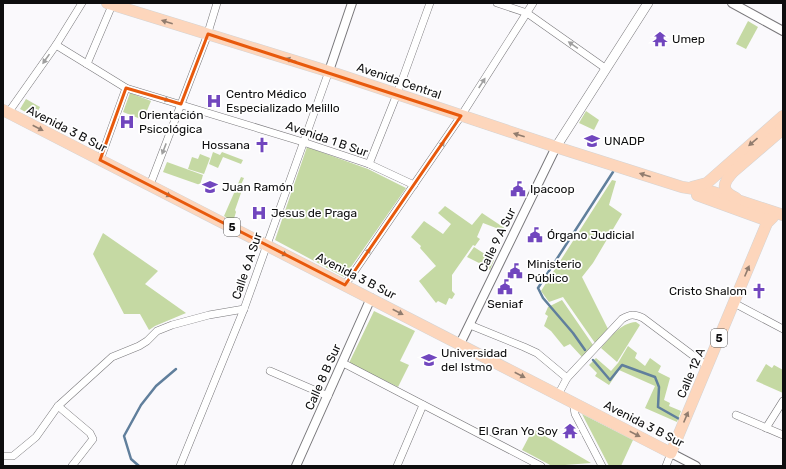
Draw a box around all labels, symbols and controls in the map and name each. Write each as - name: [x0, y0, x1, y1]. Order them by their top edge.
- one-way arrow: [161, 18, 173, 24]
- temple icon: Umep: [651, 30, 669, 48]
- place label: Umep: [672, 32, 705, 46]
- one-way arrow: [568, 41, 579, 49]
- one-way arrow: [42, 54, 50, 65]
- one-way arrow: [285, 57, 297, 63]
- street label: Avenida Central: [355, 60, 443, 102]
- one-way arrow: [478, 78, 486, 88]
- place label: Centro Médico Especializado Melillo: [226, 87, 340, 115]
- hospital icon: Centro Médico Especializado Melillo: [205, 92, 223, 110]
- one-way arrow: [158, 96, 170, 102]
- street label: Avenida 3 B Sur: [25, 103, 110, 155]
- place label: Orientación Psicológica: [139, 108, 204, 136]
- hospital icon: Orientación Psicológica: [118, 113, 136, 131]
- street label: Avenida 1 B Sur: [284, 118, 370, 160]
- one-way arrow: [32, 125, 43, 131]
- one-way arrow: [512, 132, 524, 138]
- school or university icon: UNADP: [583, 132, 601, 150]
- place label: UNADP: [604, 134, 645, 148]
- church icon: Hossana: [253, 136, 271, 154]
- one-way arrow: [748, 137, 759, 146]
- place label: Hossana: [202, 138, 250, 152]
- one-way arrow: [437, 140, 445, 151]
- one-way arrow: [161, 143, 167, 155]
- one-way arrow: [638, 172, 650, 178]
- school or university icon: Juan Ramón: [201, 178, 219, 196]
- place label: Juan Ramón: [222, 180, 293, 194]
- public building icon: Ipacoop: [509, 180, 527, 198]
- place label: Ipacoop: [530, 182, 575, 196]
- one-way arrow: [160, 190, 172, 197]
- hospital icon: Jesus de Praga: [250, 204, 268, 222]
- street label: Calle 9 A Sur: [475, 205, 519, 274]
- place label: Jesus de Praga: [271, 206, 357, 220]
- road number: 5: [224, 218, 240, 236]
- public building icon: Órgano Judicial: [526, 226, 544, 244]
- place label: Órgano Judicial: [547, 228, 634, 242]
- street label: Calle 6 A Sur: [229, 230, 265, 301]
- one-way arrow: [363, 248, 371, 258]
- one-way arrow: [276, 249, 287, 256]
- street label: Avenida 3 B Sur: [314, 250, 399, 302]
- place label: Ministerio Público: [527, 257, 582, 285]
- public building icon: Ministerio Público: [506, 262, 524, 280]
- one-way arrow: [744, 266, 750, 277]
- public building icon: Seniaf: [496, 278, 514, 296]
- church icon: Cristo Shalom: [750, 282, 768, 300]
- place label: Cristo Shalom: [669, 284, 747, 298]
- place label: Seniaf: [487, 297, 523, 311]
- one-way arrow: [392, 309, 403, 315]
- road number: 5: [711, 329, 727, 347]
- street label: Calle 8 B Sur: [302, 341, 344, 412]
- place label: Universidad del Istmo: [441, 346, 507, 374]
- street label: Calle 12 A: [674, 346, 708, 400]
- school or university icon: Universidad del Istmo: [420, 351, 438, 369]
- one-way arrow: [514, 372, 526, 378]
- street label: Avenida 3 B Sur: [602, 398, 687, 450]
- one-way arrow: [683, 412, 689, 423]
- temple icon: El Gran Yo Soy: [561, 422, 579, 440]
- place label: El Gran Yo Soy: [478, 424, 558, 438]
- one-way arrow: [630, 431, 641, 438]

